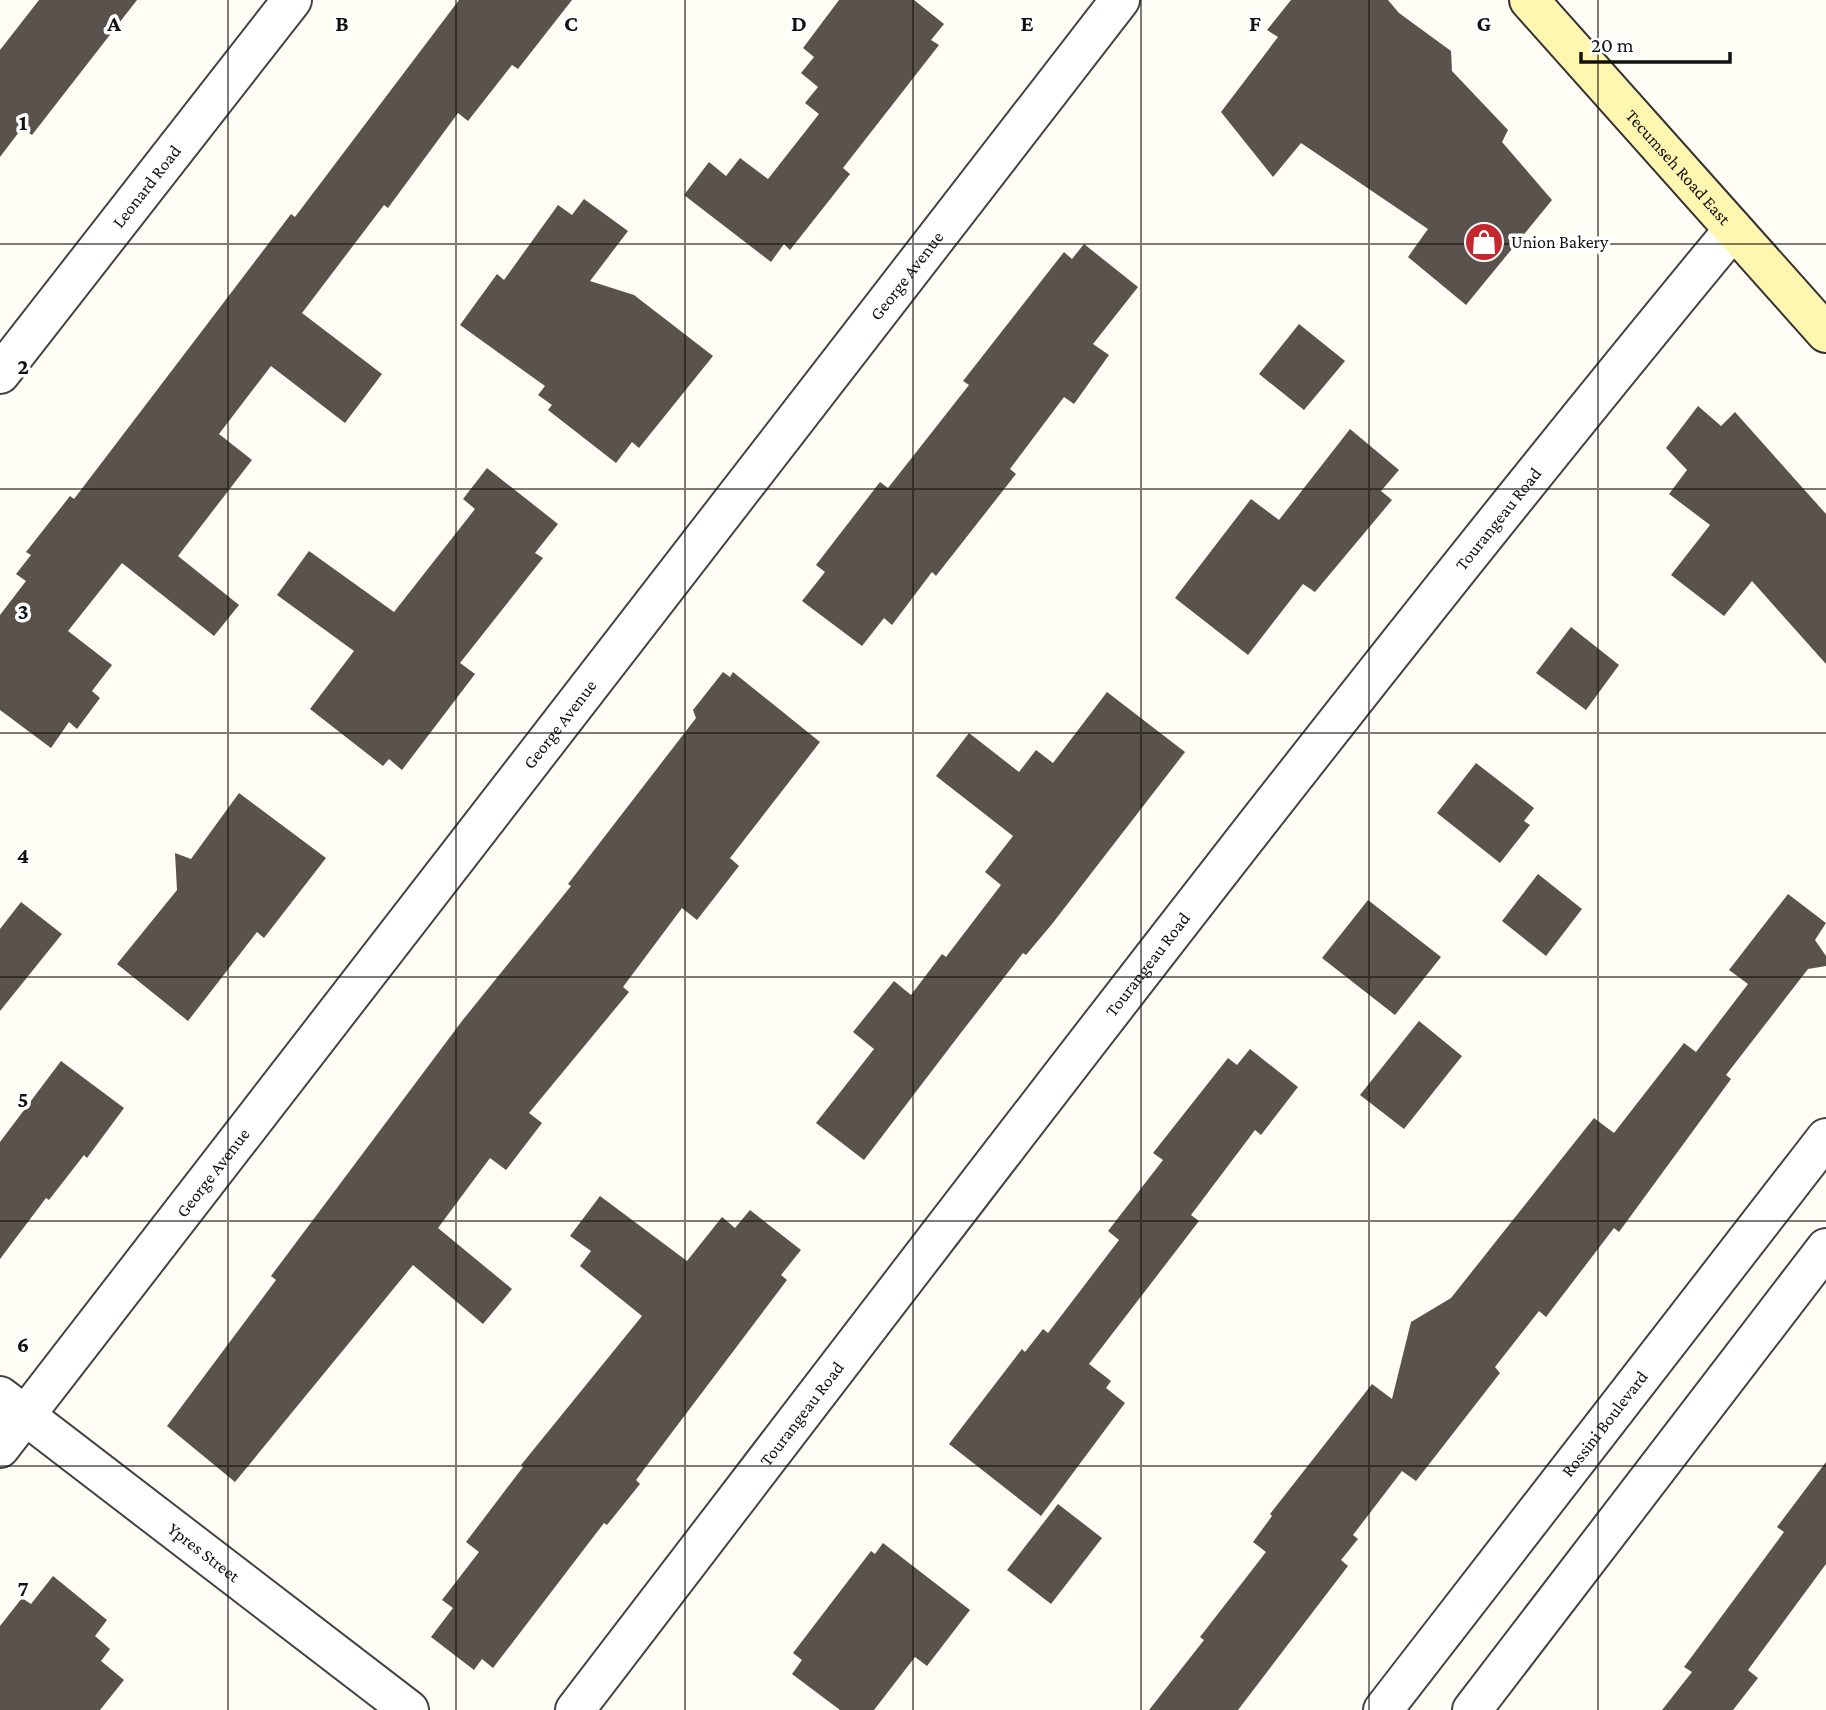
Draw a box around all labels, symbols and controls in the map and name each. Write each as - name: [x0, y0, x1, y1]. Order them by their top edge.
- text: A: [106, 10, 121, 36]
- text: B: [335, 10, 349, 36]
- text: C: [564, 10, 578, 36]
- text: D: [791, 10, 807, 36]
- text: E: [1020, 10, 1034, 36]
- text: F: [1249, 10, 1261, 36]
- text: G: [1477, 10, 1492, 36]
- scale bar: [1581, 21, 1730, 65]
- text: 20 m: [1591, 33, 1634, 57]
- street label: Tecumseh Road East: [1621, 105, 1735, 230]
- text: 1: [19, 109, 28, 135]
- street label: Leonard Road: [108, 141, 185, 232]
- shop icon: Union Bakery: [1463, 221, 1505, 263]
- street label: George Avenue: [866, 227, 948, 324]
- place label: Union Bakery: [1511, 232, 1609, 252]
- text: 2: [17, 353, 29, 379]
- street label: Tourangeau Road: [1451, 463, 1546, 574]
- text: 3: [17, 598, 29, 624]
- street label: George Avenue: [519, 676, 601, 773]
- text: 4: [17, 842, 29, 868]
- street label: Tourangeau Road: [1101, 908, 1194, 1020]
- text: 5: [17, 1086, 29, 1112]
- street label: George Avenue: [172, 1124, 254, 1221]
- text: 6: [17, 1331, 29, 1357]
- street label: Tourangeau Road: [755, 1357, 848, 1470]
- street label: Rossini Boulevard: [1557, 1367, 1652, 1481]
- street label: Ypres Street: [164, 1519, 244, 1587]
- text: 7: [17, 1575, 29, 1601]

